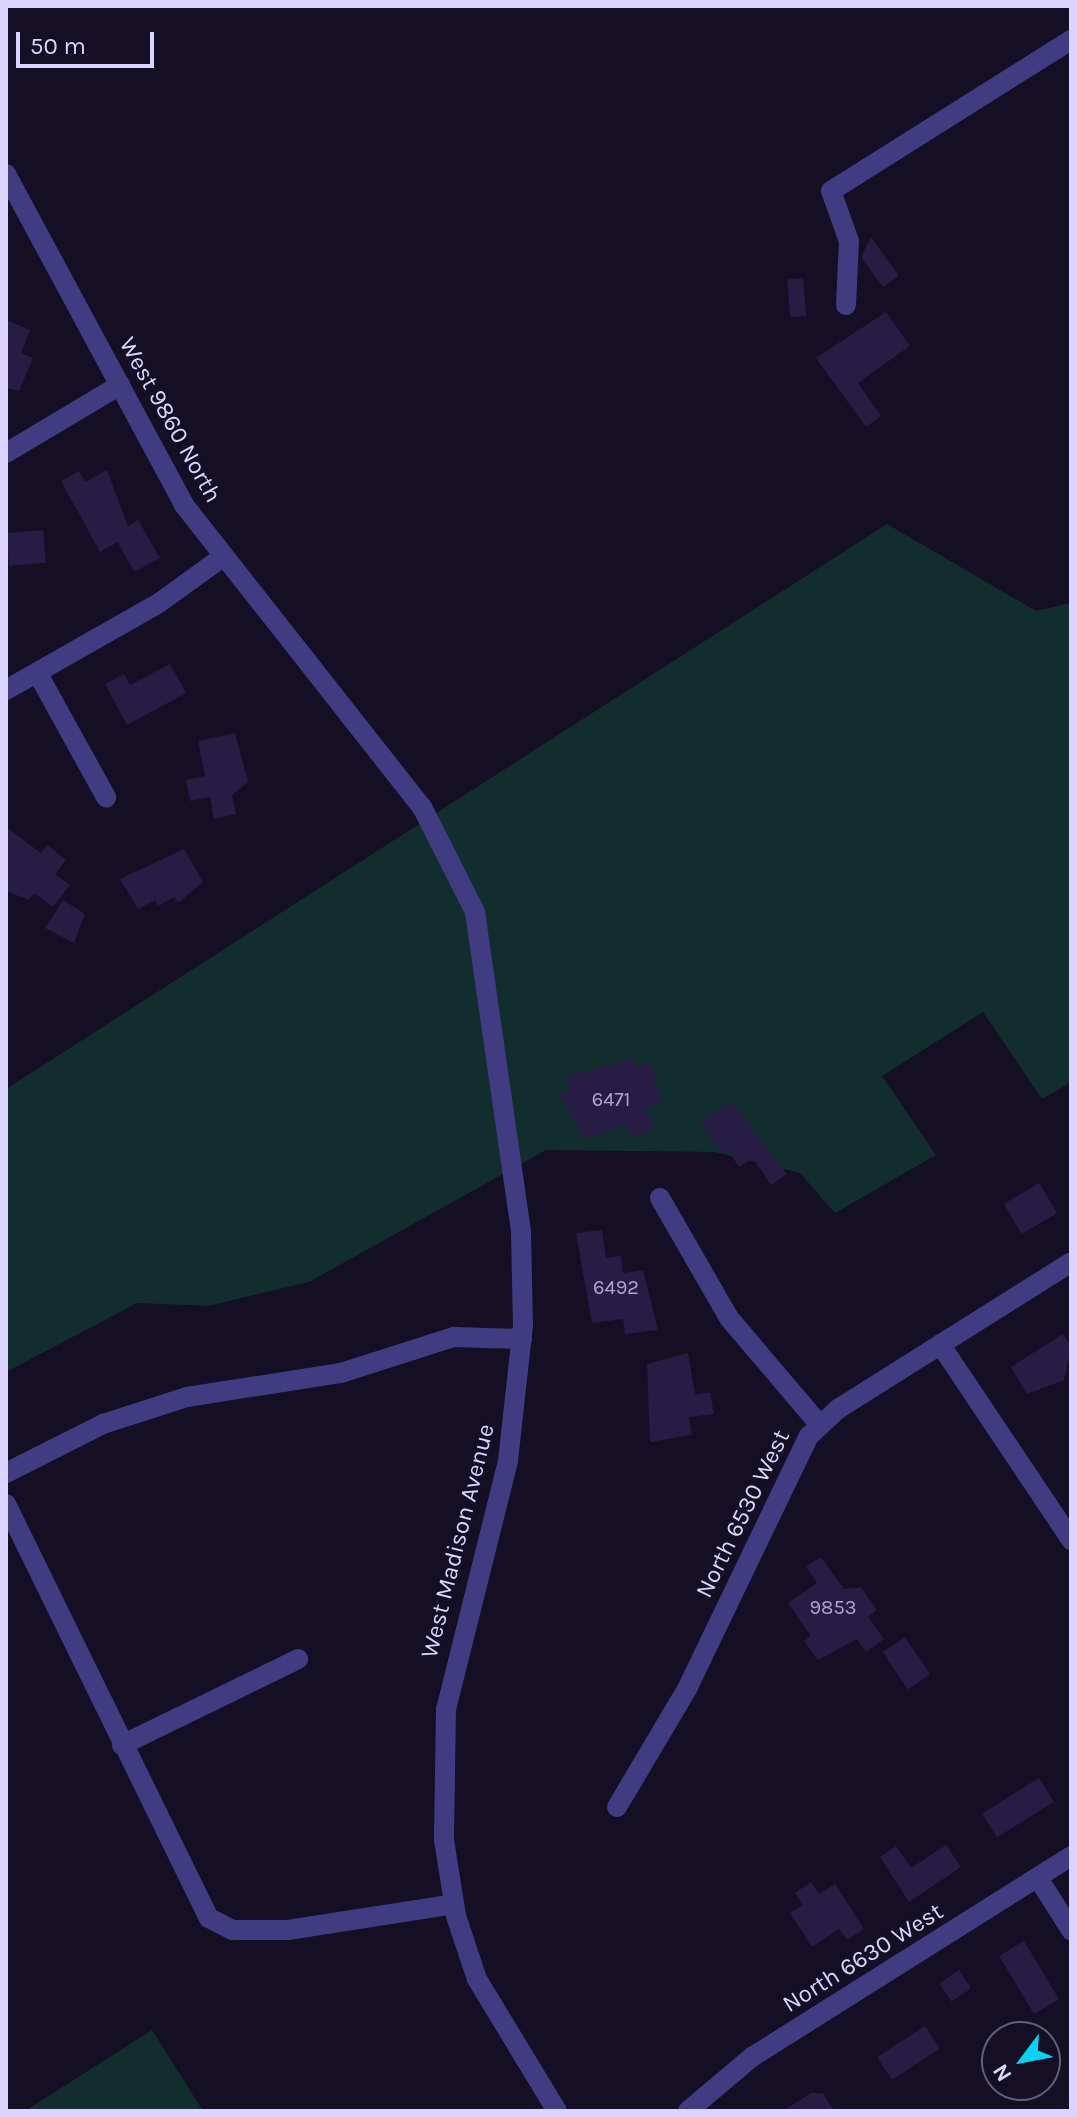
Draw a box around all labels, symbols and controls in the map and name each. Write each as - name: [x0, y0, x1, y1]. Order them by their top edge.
- scale bar: [20, 16, 158, 66]
- text: 50 m: [30, 32, 86, 60]
- street label: West 9860 North: [113, 332, 227, 508]
- house number: 6471: [592, 1087, 630, 1111]
- house number: 6492: [593, 1275, 639, 1299]
- street label: West Madison Avenue: [415, 1421, 501, 1661]
- street label: North 6530 West: [690, 1425, 796, 1603]
- house number: 9853: [810, 1595, 856, 1619]
- street label: North 6630 West: [777, 1897, 949, 2019]
- north arrow: [981, 2021, 1061, 2101]
- text: N: [987, 2059, 1018, 2086]

